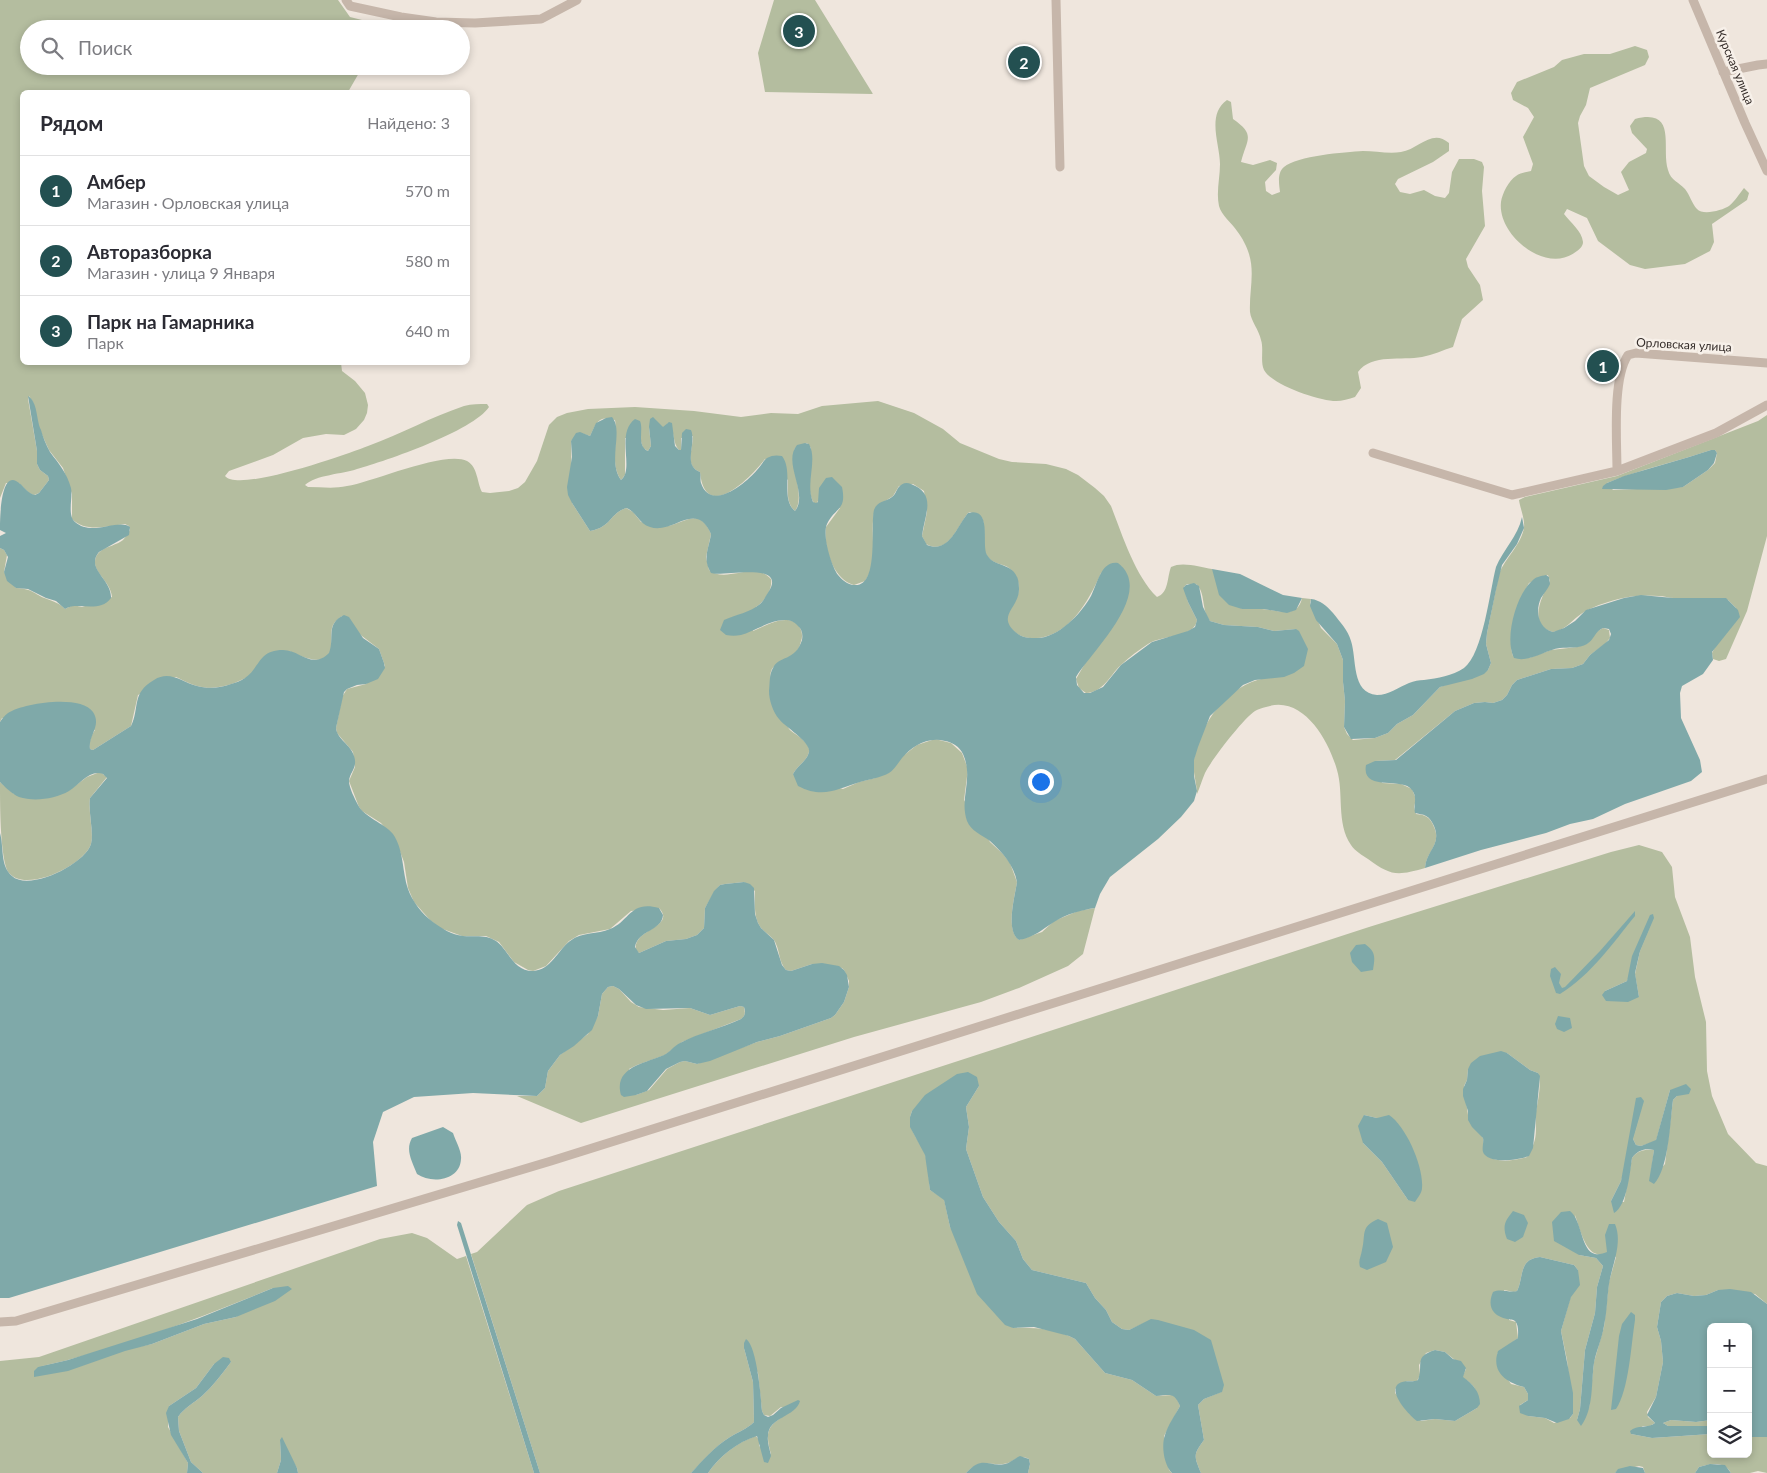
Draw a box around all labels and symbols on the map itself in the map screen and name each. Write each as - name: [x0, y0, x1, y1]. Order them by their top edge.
- pin: 3: [783, 12, 815, 50]
- street label: Курская улица: [1713, 27, 1758, 107]
- pin: 2: [1008, 43, 1040, 81]
- street label: Орловская улица: [1636, 335, 1732, 354]
- pin: 1: [1587, 347, 1619, 385]
- your location: [1028, 769, 1054, 795]

